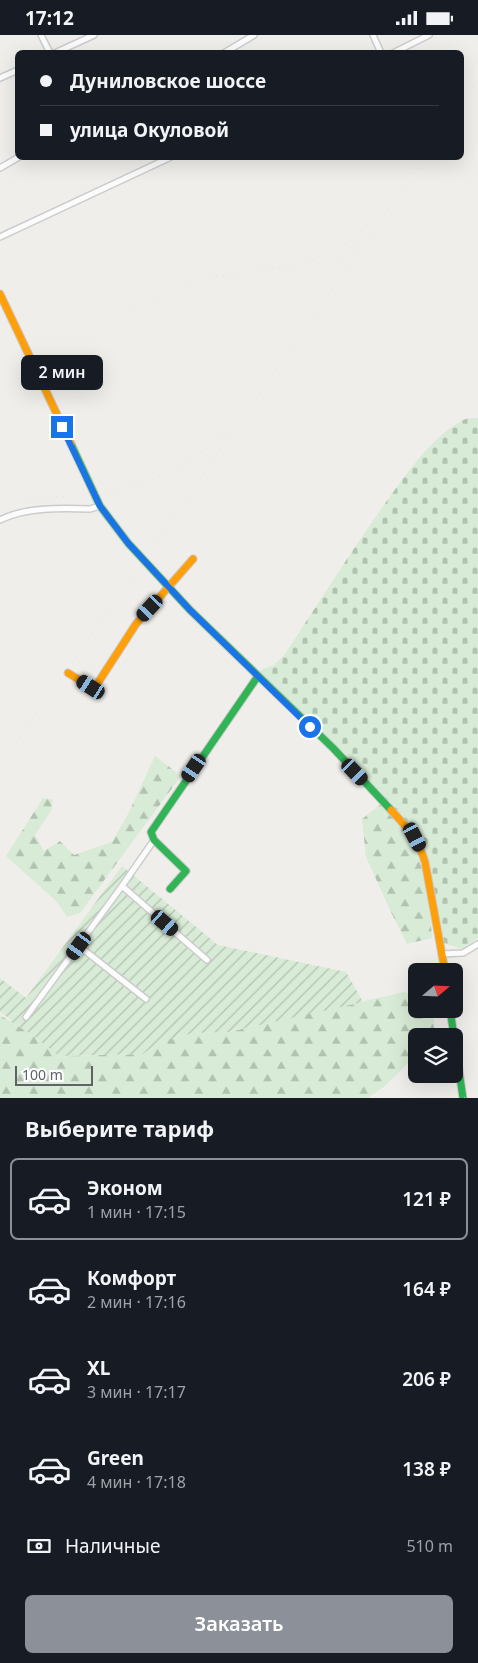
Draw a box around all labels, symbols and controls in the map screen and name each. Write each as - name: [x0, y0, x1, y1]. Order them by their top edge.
- text: 17:12: [25, 5, 74, 31]
- text: Дуниловское шоссе: [70, 68, 266, 94]
- text: улица Окуловой: [70, 117, 229, 143]
- callout: 2 мин: [21, 355, 103, 389]
- text: 2 мин: [39, 361, 86, 383]
- route end: [51, 416, 73, 438]
- car: [134, 592, 165, 624]
- car: [74, 673, 107, 701]
- route start: [299, 716, 321, 738]
- car: [179, 751, 208, 785]
- car: [339, 756, 370, 788]
- car: [401, 820, 428, 854]
- car: [148, 907, 181, 939]
- car: [64, 929, 93, 963]
- north arrow: [408, 963, 462, 1017]
- map controls: [408, 963, 463, 1083]
- button: layers: [408, 1028, 463, 1083]
- scale bar: [15, 1063, 92, 1086]
- text: 100 m: [22, 1065, 63, 1084]
- text: Выберите тариф: [25, 1113, 214, 1143]
- text: Эконом: [87, 1175, 163, 1201]
- icon: car: [27, 1177, 72, 1222]
- text: 121 ₽: [402, 1186, 451, 1212]
- text: 1 мин · 17:15: [87, 1201, 186, 1223]
- text: Комфорт: [87, 1265, 176, 1291]
- icon: car: [27, 1267, 72, 1312]
- text: 164 ₽: [402, 1276, 451, 1302]
- text: 2 мин · 17:16: [87, 1291, 186, 1313]
- text: XL: [87, 1355, 110, 1381]
- icon: car: [27, 1357, 72, 1402]
- text: 206 ₽: [402, 1366, 451, 1392]
- text: 3 мин · 17:17: [87, 1381, 186, 1403]
- text: Green: [87, 1445, 144, 1471]
- icon: car: [27, 1447, 72, 1492]
- text: 138 ₽: [402, 1456, 451, 1482]
- text: 4 мин · 17:18: [87, 1471, 186, 1493]
- icon: cash: [25, 1532, 53, 1560]
- text: Наличные: [65, 1533, 160, 1559]
- text: 510 m: [406, 1535, 453, 1557]
- button: Заказать: [25, 1595, 453, 1653]

